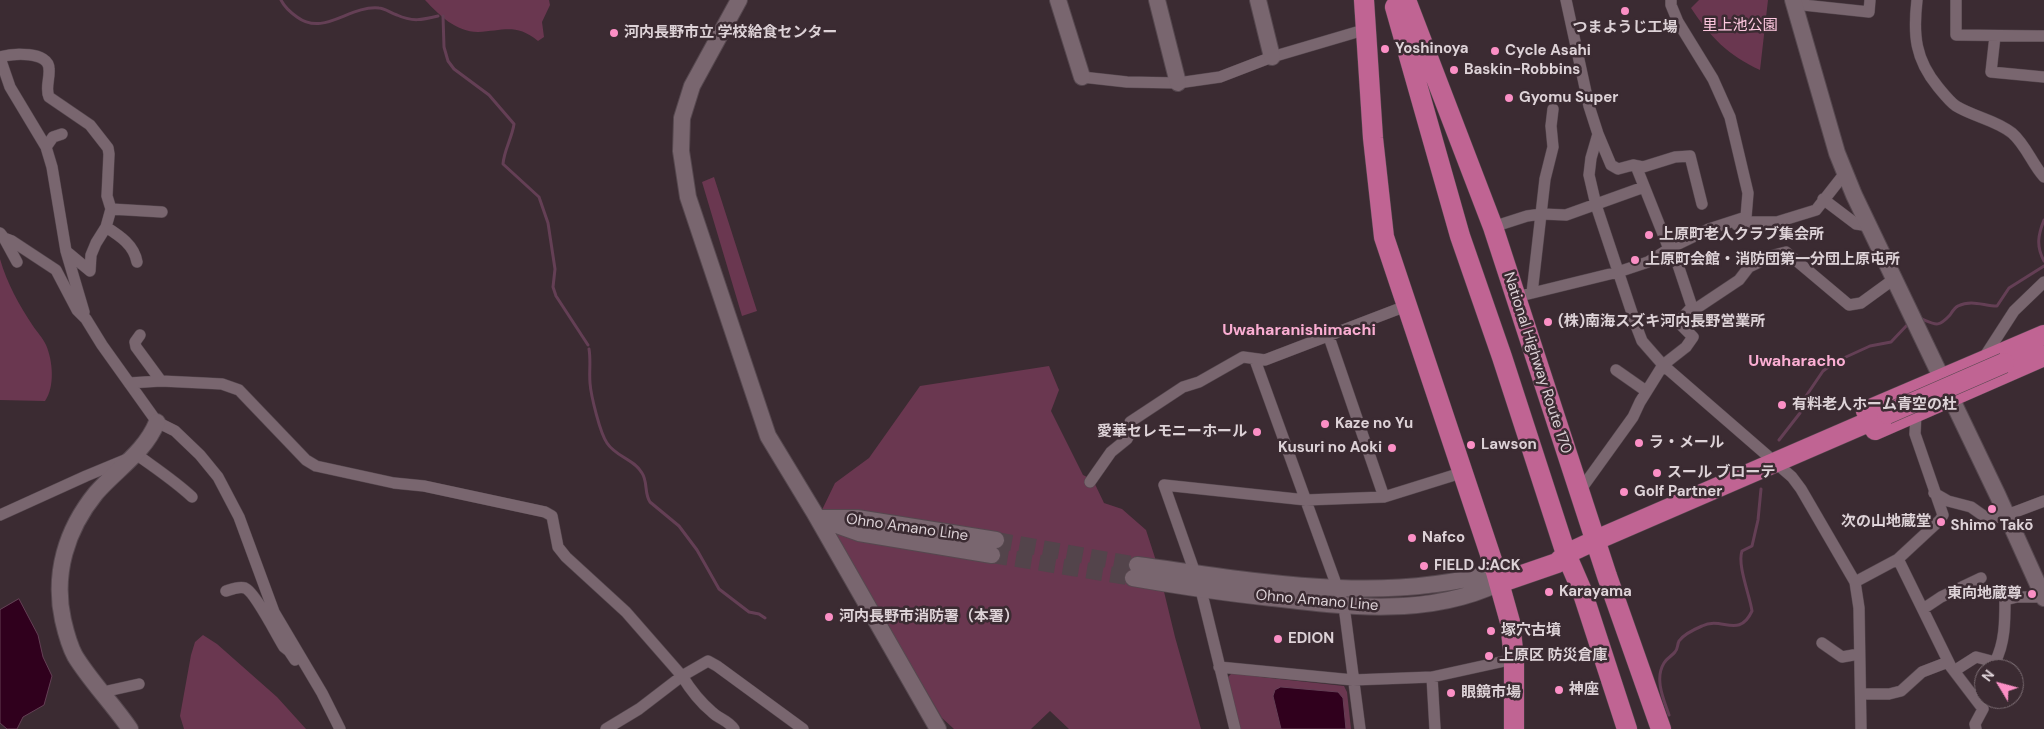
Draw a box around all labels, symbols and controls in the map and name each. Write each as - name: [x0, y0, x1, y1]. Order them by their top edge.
- marker: つまようじ工場: [1619, 5, 1631, 17]
- park label: 里上池公園: [1703, 17, 1777, 35]
- place label: つまようじ工場: [1573, 19, 1677, 37]
- place label: 河内長野市立 学校給食センター: [624, 24, 838, 42]
- marker: 河内長野市立 学校給食センター: [608, 27, 620, 39]
- place label: Yoshinoya: [1395, 40, 1469, 58]
- place label: Cycle Asahi: [1505, 42, 1591, 60]
- marker: Yoshinoya: [1379, 43, 1391, 55]
- marker: Cycle Asahi: [1489, 45, 1501, 57]
- place label: Baskin-Robbins: [1464, 61, 1580, 79]
- marker: Baskin-Robbins: [1448, 64, 1460, 76]
- place label: Gyomu Super: [1519, 89, 1618, 107]
- marker: Gyomu Super: [1503, 92, 1515, 104]
- place label: 上原町老人クラブ集会所: [1659, 226, 1824, 244]
- marker: 上原町老人クラブ集会所: [1643, 229, 1655, 241]
- place label: 上原町会館・消防団第一分団上原屯所: [1645, 251, 1900, 269]
- marker: 上原町会館・消防団第一分団上原屯所: [1629, 254, 1641, 266]
- street label: National Highway Route 170: [1499, 270, 1575, 456]
- place label: (株)南海スズキ河内長野営業所: [1558, 313, 1765, 331]
- marker: (株)南海スズキ河内長野営業所: [1542, 316, 1554, 328]
- district label: Uwaharanishimachi: [1222, 321, 1376, 341]
- district label: Uwaharacho: [1748, 352, 1846, 372]
- place label: 有料老人ホーム青空の杜: [1792, 396, 1957, 414]
- marker: 有料老人ホーム青空の杜: [1776, 399, 1788, 411]
- place label: Kaze no Yu: [1335, 415, 1413, 433]
- marker: Kaze no Yu: [1319, 418, 1331, 430]
- place label: 愛華セレモニーホール: [1097, 423, 1247, 441]
- marker: 愛華セレモニーホール: [1251, 426, 1263, 438]
- place label: ラ・メール: [1649, 434, 1724, 452]
- place label: Lawson: [1481, 436, 1537, 454]
- marker: ラ・メール: [1633, 437, 1645, 449]
- place label: Kusuri no Aoki: [1278, 439, 1382, 457]
- marker: Lawson: [1465, 439, 1477, 451]
- marker: Kusuri no Aoki: [1386, 442, 1398, 454]
- place label: スール ブローテ: [1667, 464, 1776, 482]
- marker: スール ブローテ: [1651, 467, 1663, 479]
- place label: Golf Partner: [1634, 483, 1722, 501]
- marker: Golf Partner: [1618, 486, 1630, 498]
- marker: Shimo Takō: [1986, 503, 1998, 515]
- street label: Ohno Amano Line: [845, 511, 969, 545]
- place label: 次の山地蔵堂: [1841, 513, 1931, 531]
- marker: 次の山地蔵堂: [1935, 516, 1947, 528]
- place label: Shimo Takō: [1951, 517, 2033, 535]
- place label: Nafco: [1422, 529, 1465, 547]
- marker: Nafco: [1406, 532, 1418, 544]
- place label: FIELD J:ACK: [1434, 557, 1520, 575]
- marker: FIELD J:ACK: [1418, 560, 1430, 572]
- place label: Karayama: [1559, 583, 1632, 601]
- place label: 東向地蔵尊: [1947, 585, 2022, 603]
- marker: Karayama: [1543, 586, 1555, 598]
- street label: Ohno Amano Line: [1255, 587, 1379, 615]
- marker: 東向地蔵尊: [2026, 588, 2038, 600]
- place label: 河内長野市消防署（本署）: [839, 608, 1019, 626]
- marker: 河内長野市消防署（本署）: [823, 611, 835, 623]
- place label: 塚穴古墳: [1501, 622, 1561, 640]
- marker: 塚穴古墳: [1485, 625, 1497, 637]
- place label: EDION: [1288, 630, 1334, 648]
- marker: EDION: [1272, 633, 1284, 645]
- place label: 上原区 防災倉庫: [1499, 647, 1608, 665]
- marker: 上原区 防災倉庫: [1483, 650, 1495, 662]
- north arrow: [1974, 659, 2024, 709]
- text: N: [1978, 666, 1998, 685]
- place label: 神座: [1569, 681, 1599, 699]
- place label: 眼鏡市場: [1461, 684, 1521, 702]
- marker: 神座: [1553, 684, 1565, 696]
- marker: 眼鏡市場: [1445, 687, 1457, 699]

